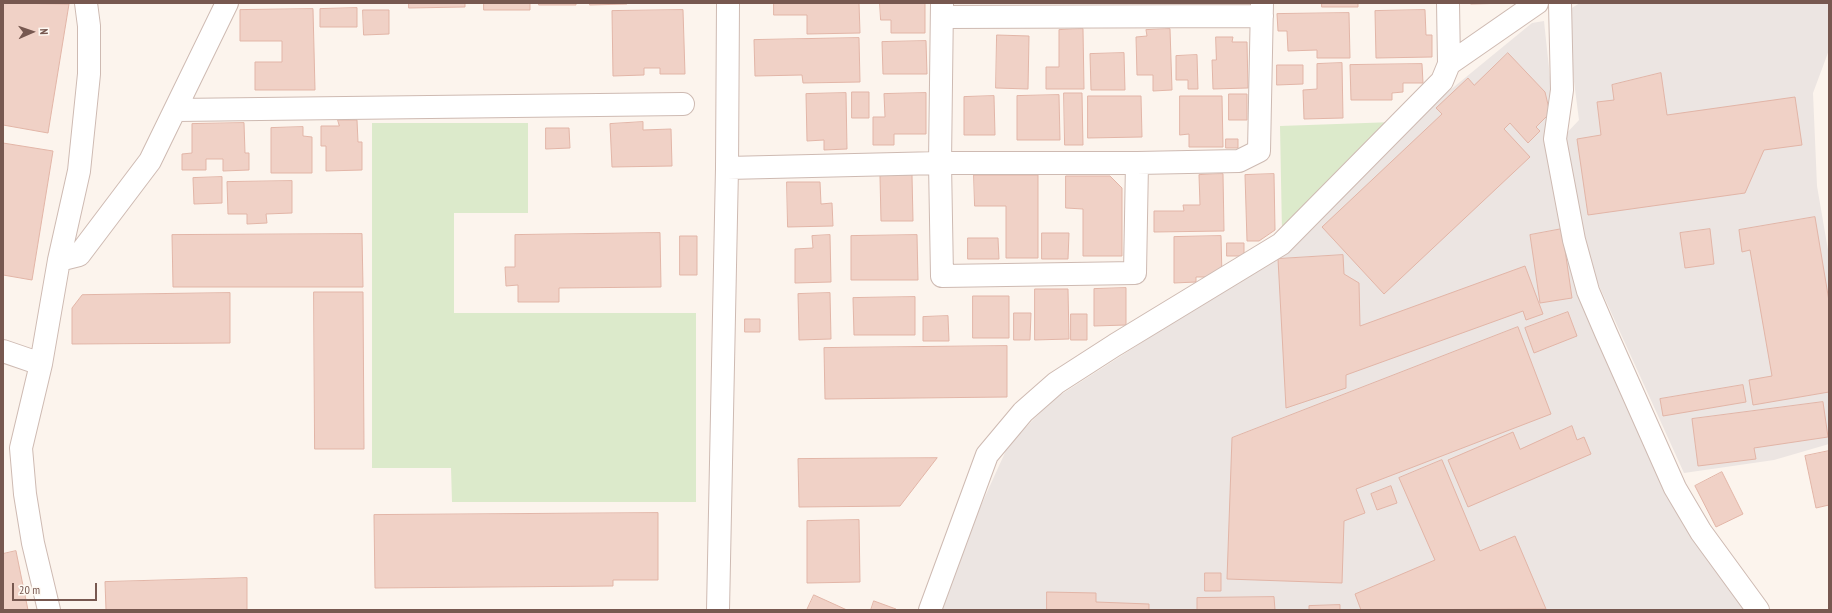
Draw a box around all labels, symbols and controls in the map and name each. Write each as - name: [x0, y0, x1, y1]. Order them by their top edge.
- north arrow: [12, 12, 52, 52]
- text: N: [37, 28, 51, 35]
- scale bar: [14, 575, 99, 601]
- text: 20 m: [19, 582, 40, 597]

